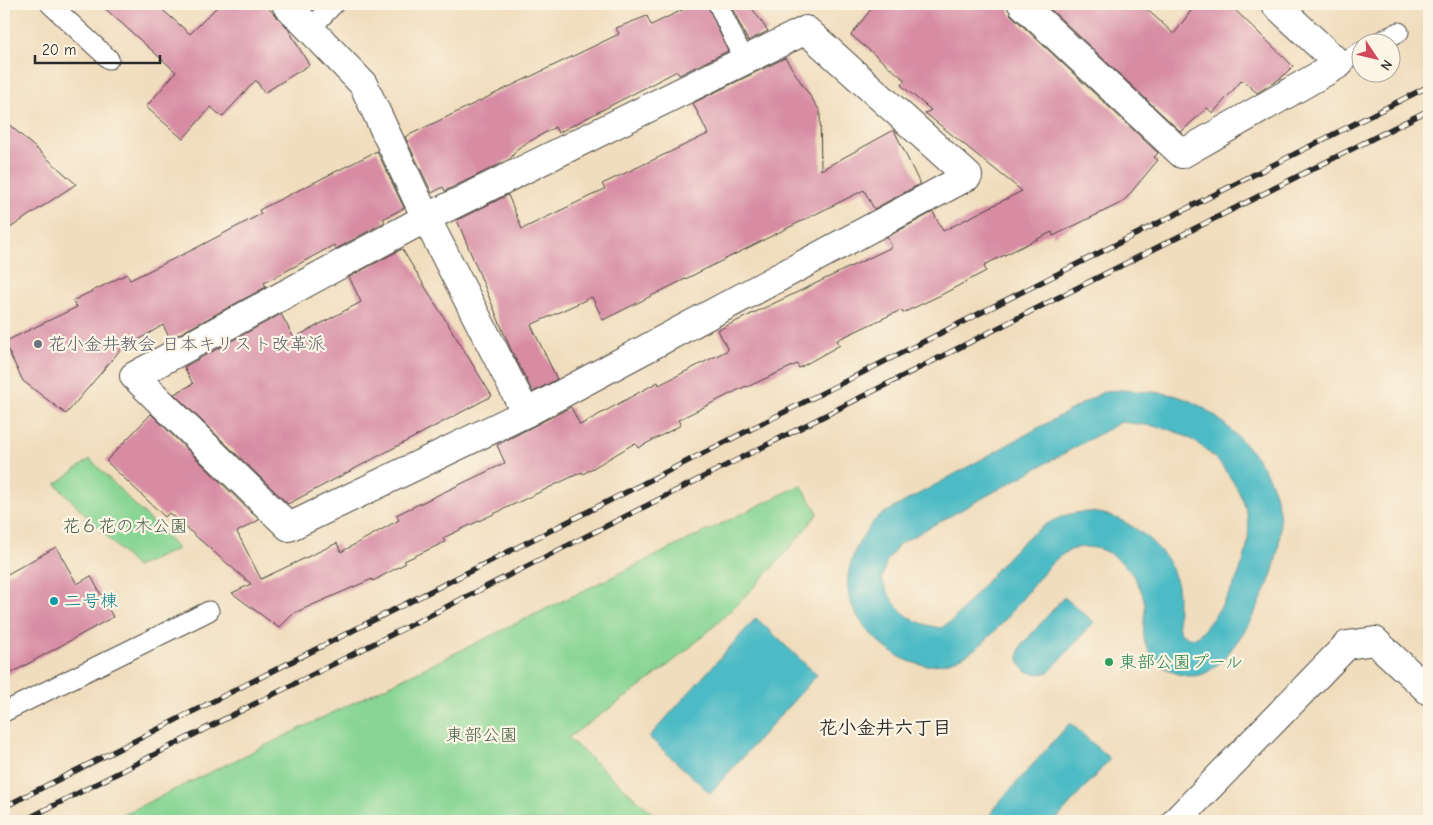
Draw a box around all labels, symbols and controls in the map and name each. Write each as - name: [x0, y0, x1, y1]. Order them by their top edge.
- scale bar: [35, 32, 160, 64]
- north arrow: [1350, 32, 1400, 82]
- text: 20 m: [42, 41, 76, 59]
- text: N: [1377, 57, 1396, 74]
- place label: 花小金井教会 日本キリスト改革派: [48, 334, 325, 355]
- marker: 花小金井教会 日本キリスト改革派: [32, 338, 44, 350]
- park label: 花６花の木公園: [62, 516, 188, 537]
- place label: 二号棟: [64, 591, 118, 612]
- marker: 二号棟: [48, 595, 60, 607]
- place label: 東部公園プール: [1119, 652, 1243, 673]
- marker: 東部公園プール: [1103, 656, 1115, 668]
- district label: 花小金井六丁目: [818, 717, 952, 739]
- park label: 東部公園: [446, 725, 518, 746]

